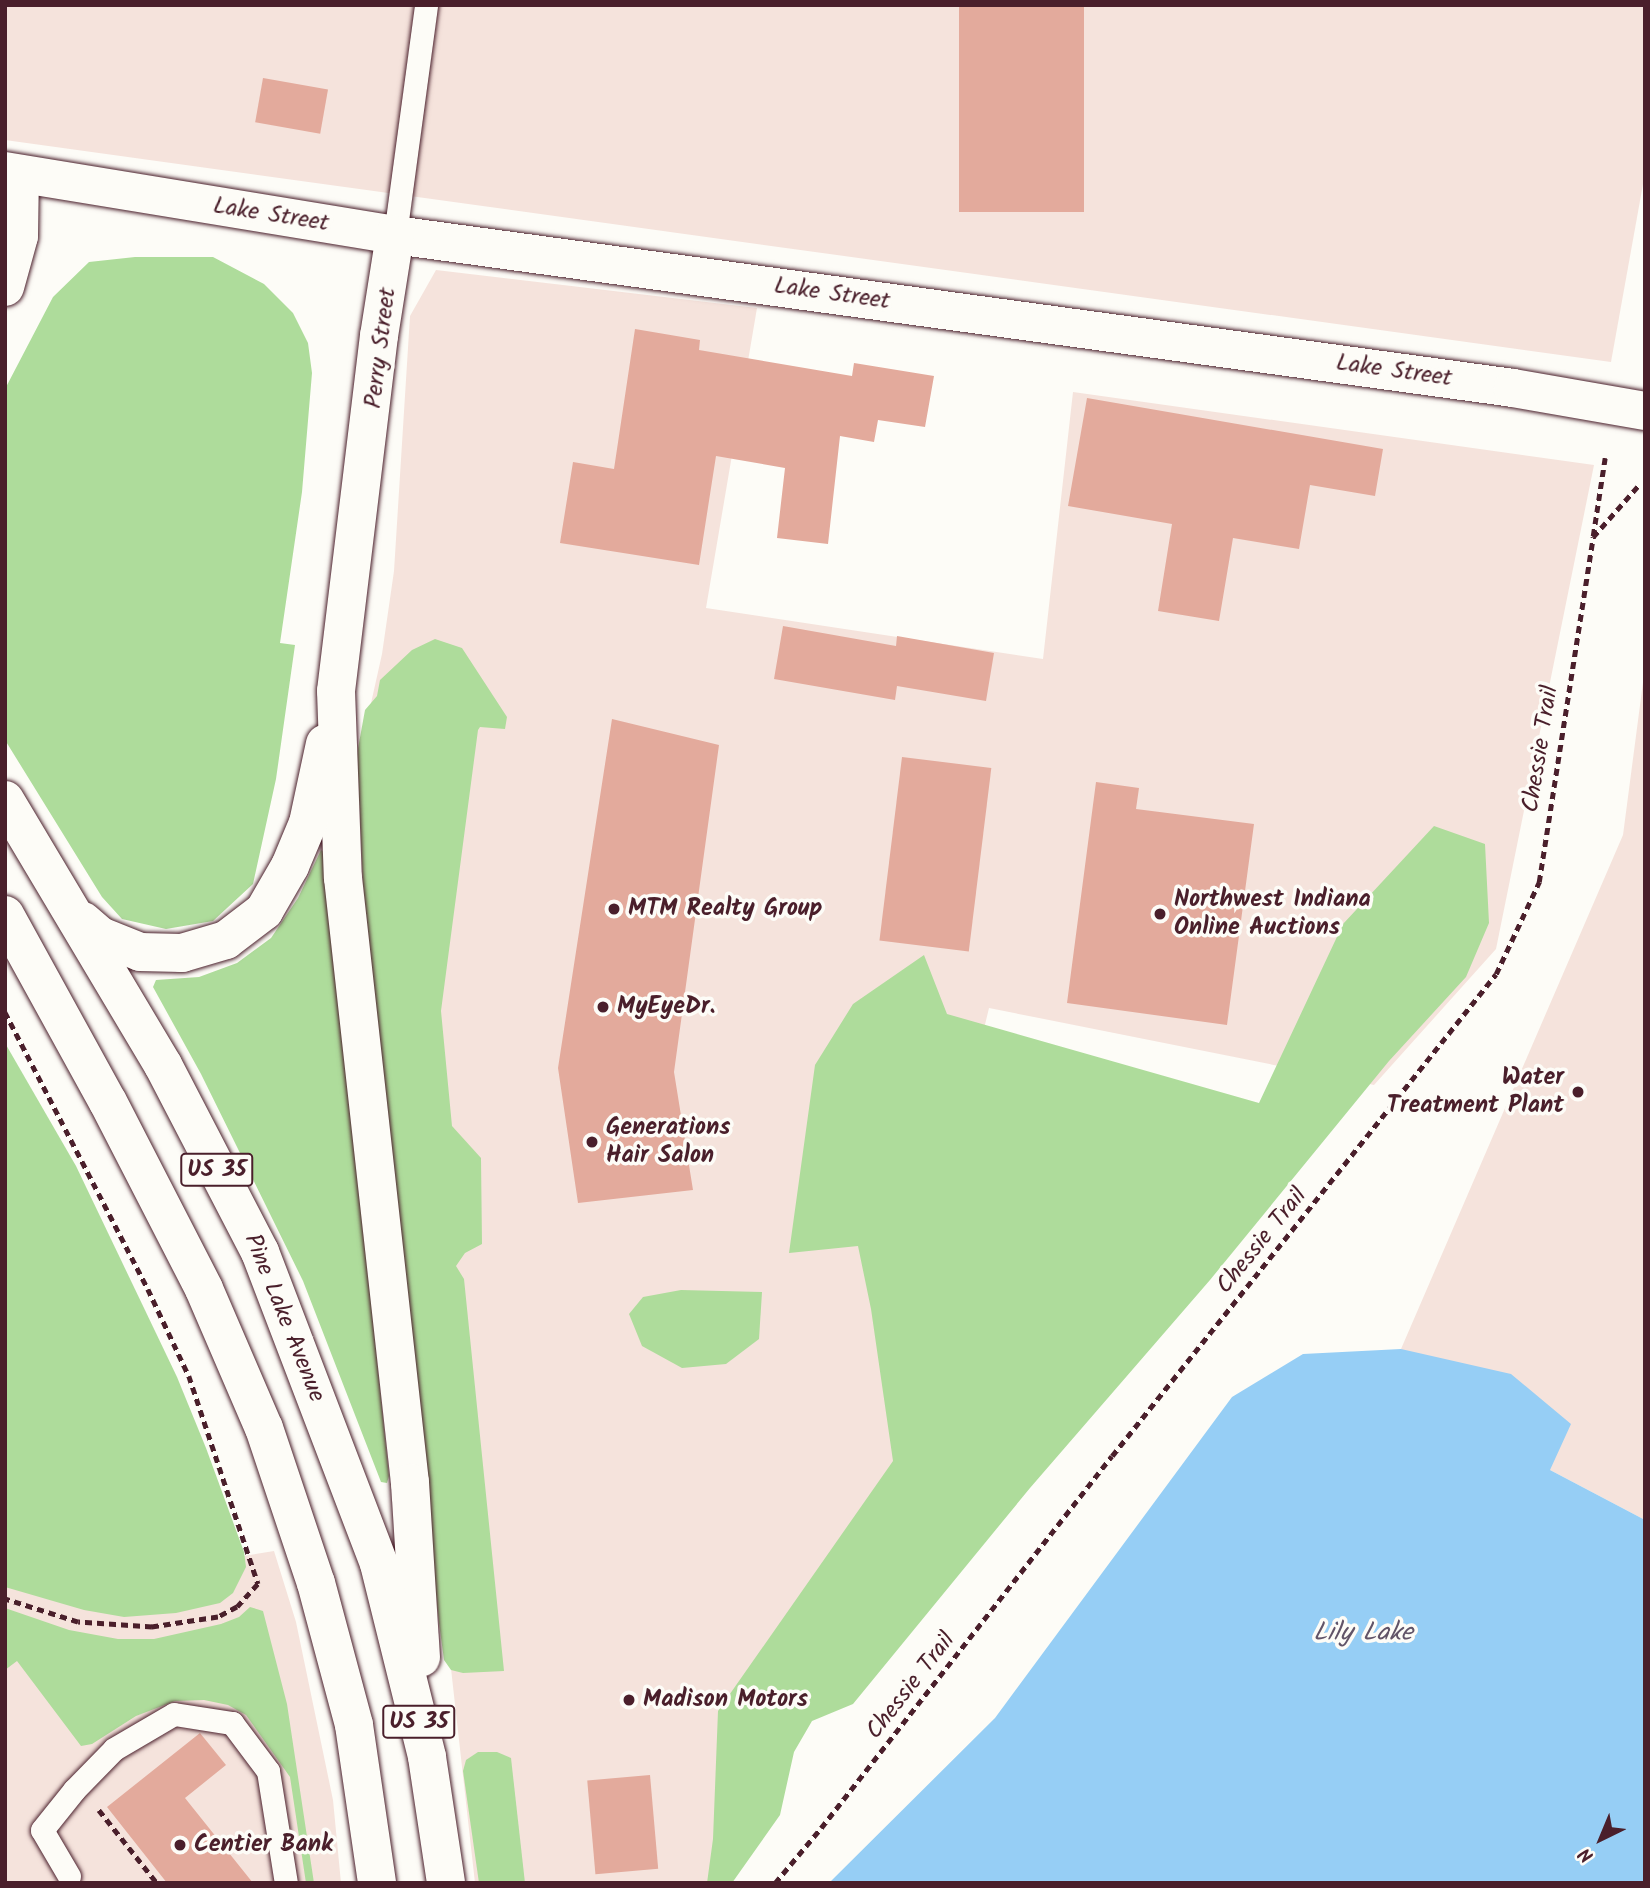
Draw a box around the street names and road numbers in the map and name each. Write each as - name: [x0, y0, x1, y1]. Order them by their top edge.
- street label: Lake Street: [211, 192, 331, 238]
- street label: Lake Street: [772, 272, 892, 316]
- street label: Perry Street: [359, 286, 403, 410]
- street label: Lake Street: [1334, 349, 1454, 393]
- street label: Chessie Trail: [1517, 683, 1565, 815]
- road number: US 35: [180, 1150, 254, 1190]
- street label: Chessie Trail: [1210, 1182, 1314, 1300]
- street label: Pine Lake Avenue: [237, 1230, 331, 1406]
- street label: Chessie Trail: [860, 1627, 962, 1745]
- road number: US 35: [382, 1702, 456, 1742]

